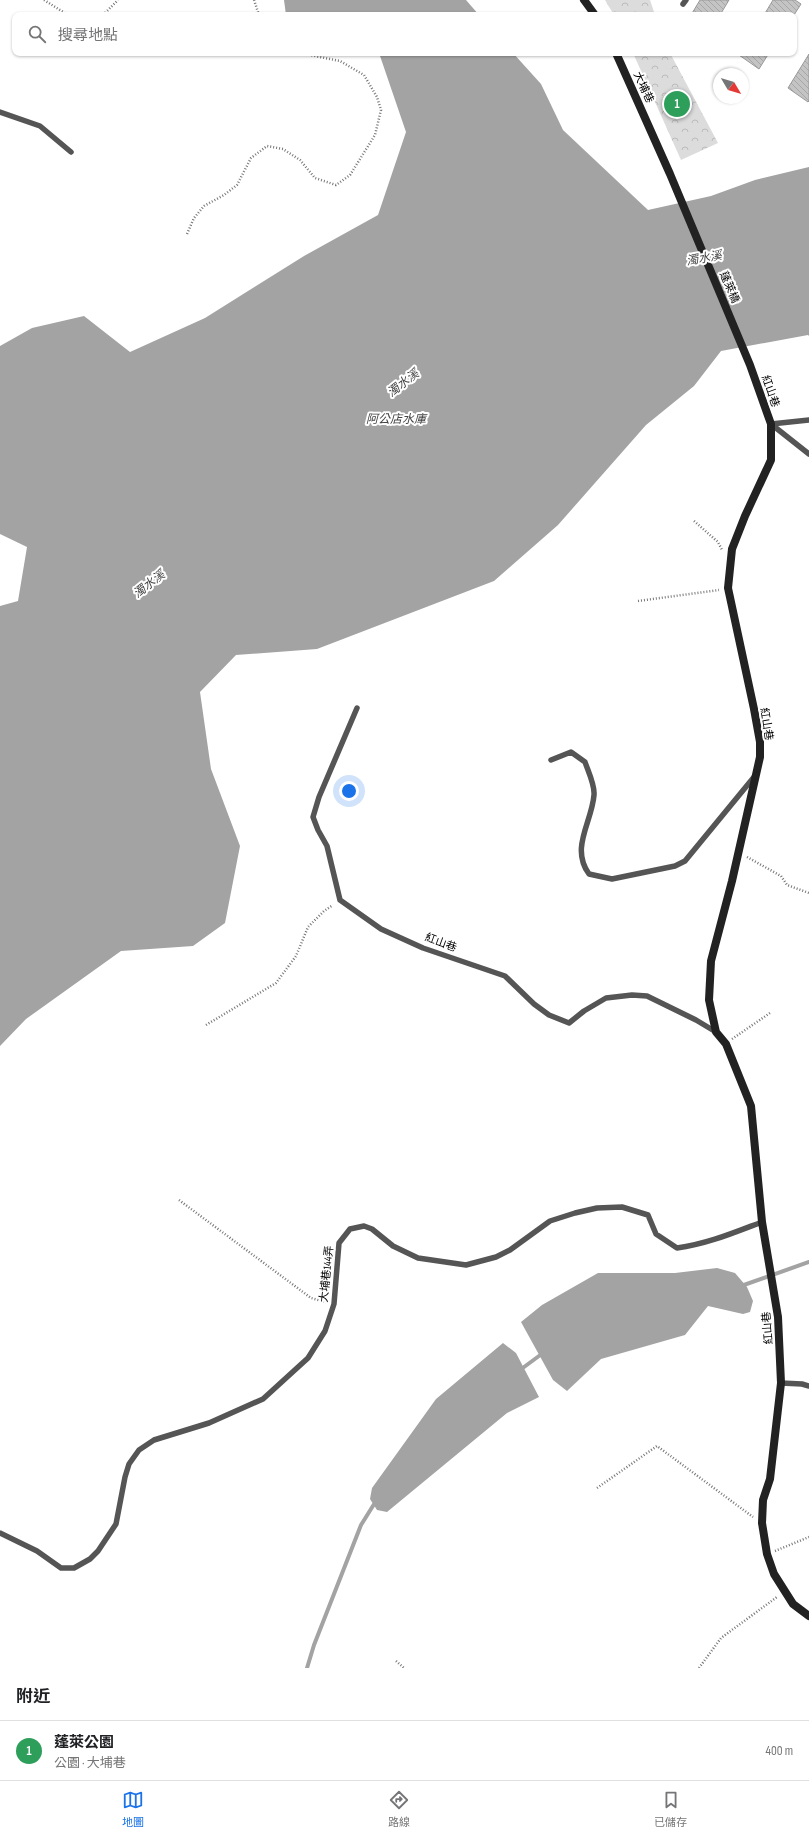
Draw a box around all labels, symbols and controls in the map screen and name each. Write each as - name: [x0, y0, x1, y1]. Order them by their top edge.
- search box: [12, 12, 797, 56]
- icon: search: [26, 23, 48, 45]
- text: 搜尋地點: [58, 26, 118, 45]
- north arrow: [713, 68, 749, 104]
- street label: 大埔巷: [631, 70, 656, 105]
- pin: 1: [664, 89, 690, 119]
- water label: 濁水溪: [685, 248, 725, 269]
- street label: 蓬萊橋: [717, 269, 742, 305]
- water label: 濁水溪: [385, 365, 424, 400]
- street label: 紅山巷: [759, 373, 782, 409]
- water label: 阿公店水庫: [366, 412, 428, 427]
- water label: 濁水溪: [131, 566, 170, 601]
- street label: 紅山巷: [758, 707, 776, 741]
- your location: [339, 781, 359, 801]
- street label: 紅山巷: [423, 931, 459, 954]
- street label: 大埔巷144弄: [317, 1245, 336, 1303]
- street label: 紅山巷: [760, 1311, 775, 1345]
- text: 附近: [16, 1687, 50, 1707]
- text: 蓬萊公園: [54, 1733, 114, 1752]
- text: 1: [26, 1743, 32, 1759]
- text: 400 m: [766, 1743, 793, 1759]
- text: 公園 · 大埔巷: [54, 1755, 126, 1771]
- tab: 地圖: [122, 1789, 144, 1829]
- tab: 路線: [388, 1789, 410, 1829]
- tab: 已儲存: [654, 1789, 687, 1829]

